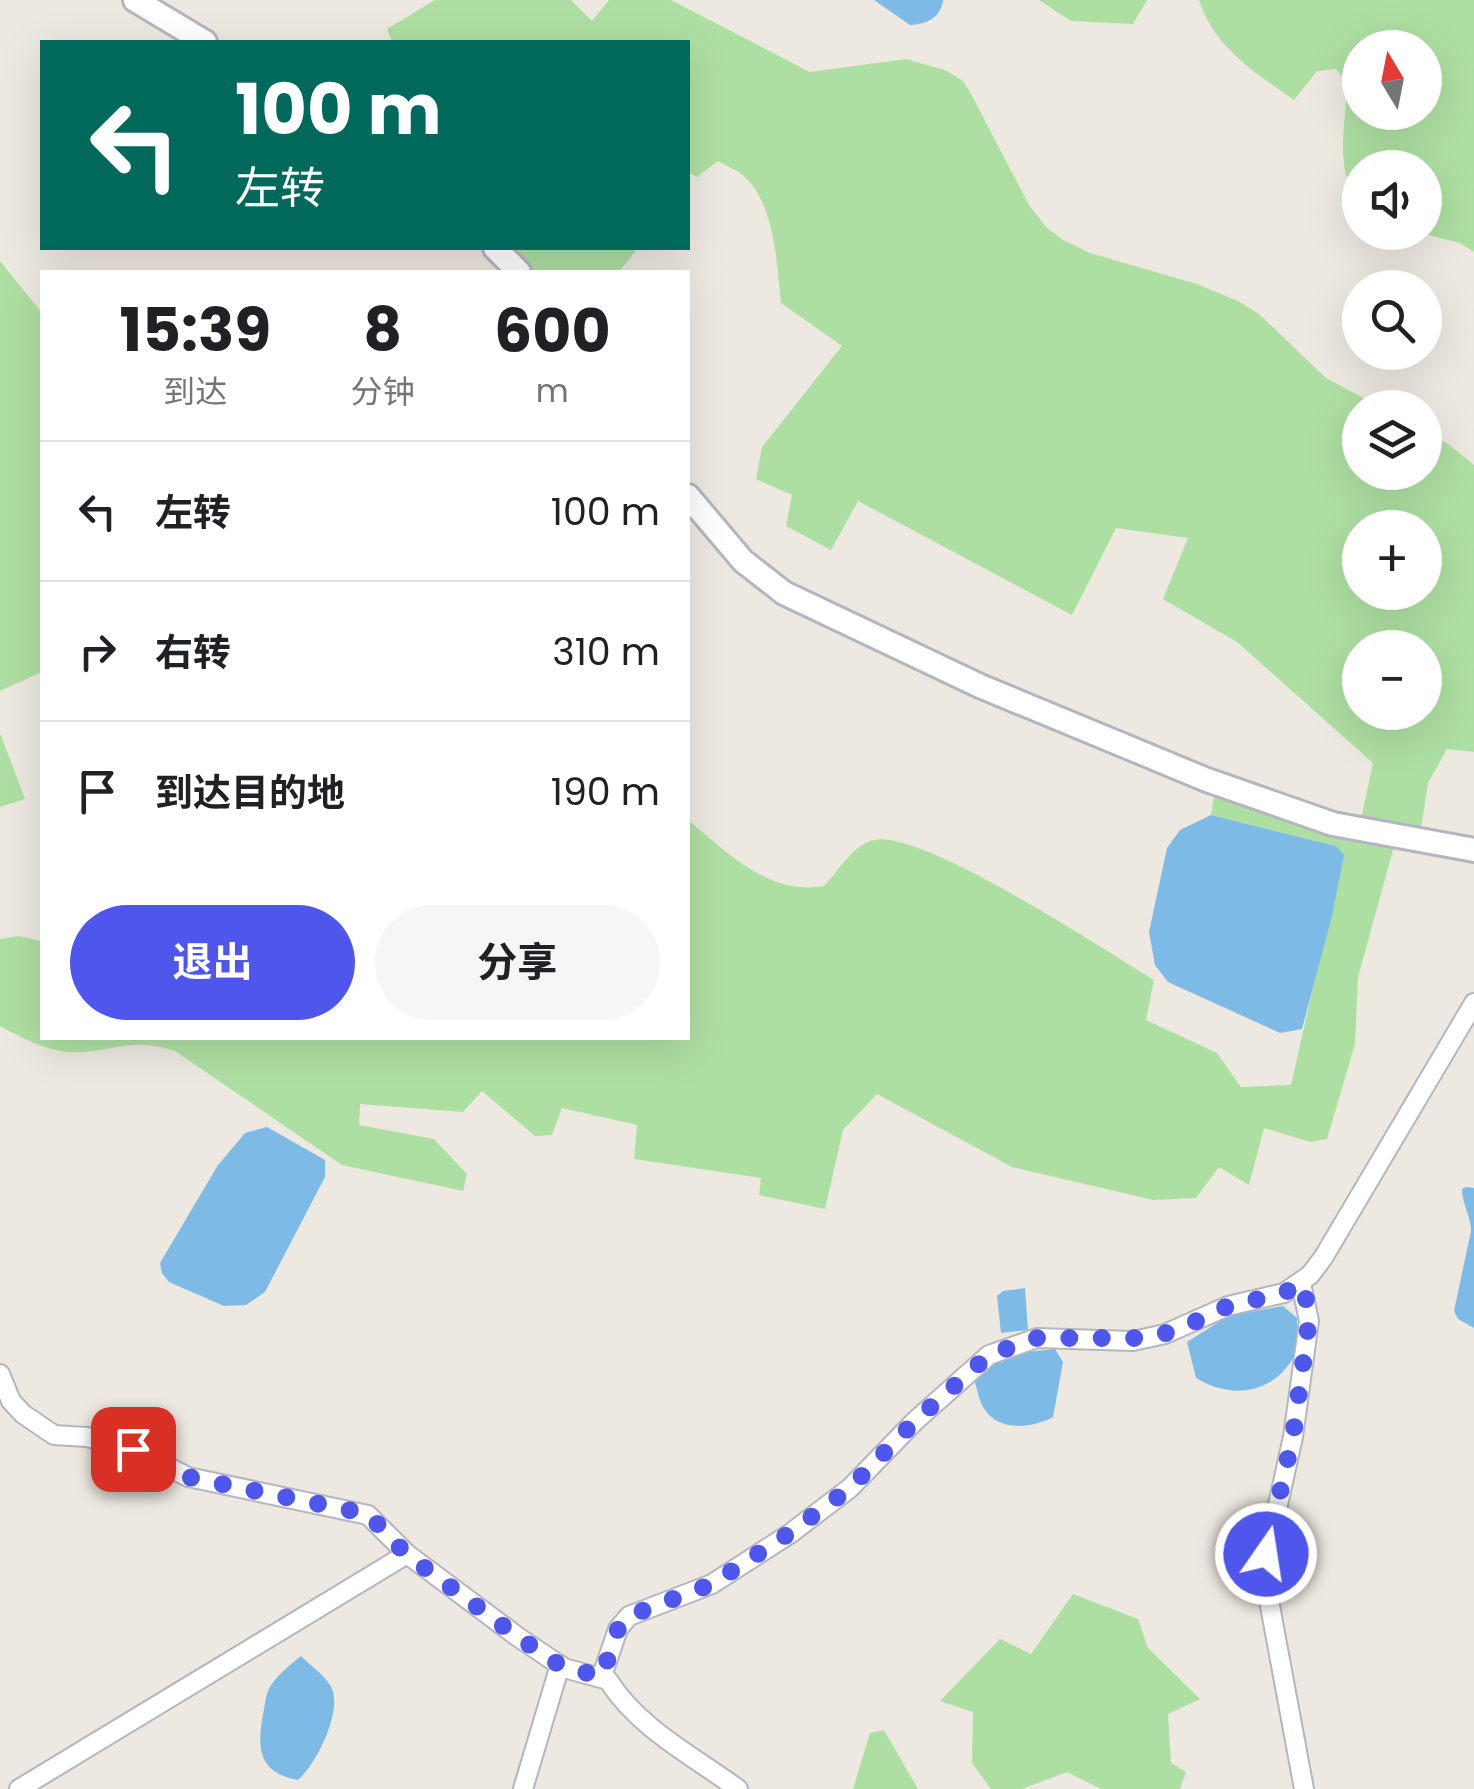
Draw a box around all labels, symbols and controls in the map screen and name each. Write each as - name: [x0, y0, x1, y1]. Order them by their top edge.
- north arrow: [1342, 30, 1442, 130]
- map controls: [1342, 30, 1442, 730]
- text: 100 m: [235, 60, 442, 159]
- icon: left: [70, 80, 200, 210]
- button: sound: [1342, 150, 1442, 250]
- text: 左转: [235, 157, 325, 220]
- button: search: [1342, 270, 1442, 370]
- text: 15:39: [119, 288, 271, 372]
- text: 8: [363, 288, 402, 372]
- text: 600: [494, 289, 611, 373]
- text: m: [536, 368, 569, 413]
- text: 到达: [163, 369, 227, 414]
- text: 分钟: [351, 369, 415, 414]
- button: layers: [1342, 390, 1442, 490]
- icon: left: [70, 484, 125, 539]
- text: 100 m: [551, 485, 660, 538]
- text: 左转: [155, 486, 231, 539]
- button: +: [1342, 510, 1442, 610]
- icon: right: [70, 624, 125, 679]
- text: 310 m: [552, 625, 660, 678]
- text: 右转: [155, 626, 231, 679]
- button: −: [1342, 630, 1442, 730]
- icon: arrive: [70, 764, 125, 819]
- text: 190 m: [551, 765, 660, 818]
- text: 到达目的地: [155, 766, 345, 819]
- button: 退出: [70, 905, 355, 1020]
- button: 分享: [375, 905, 660, 1020]
- pin: [91, 1407, 176, 1492]
- icon: arrive: [106, 1422, 161, 1477]
- position arrow: [1214, 1502, 1318, 1606]

